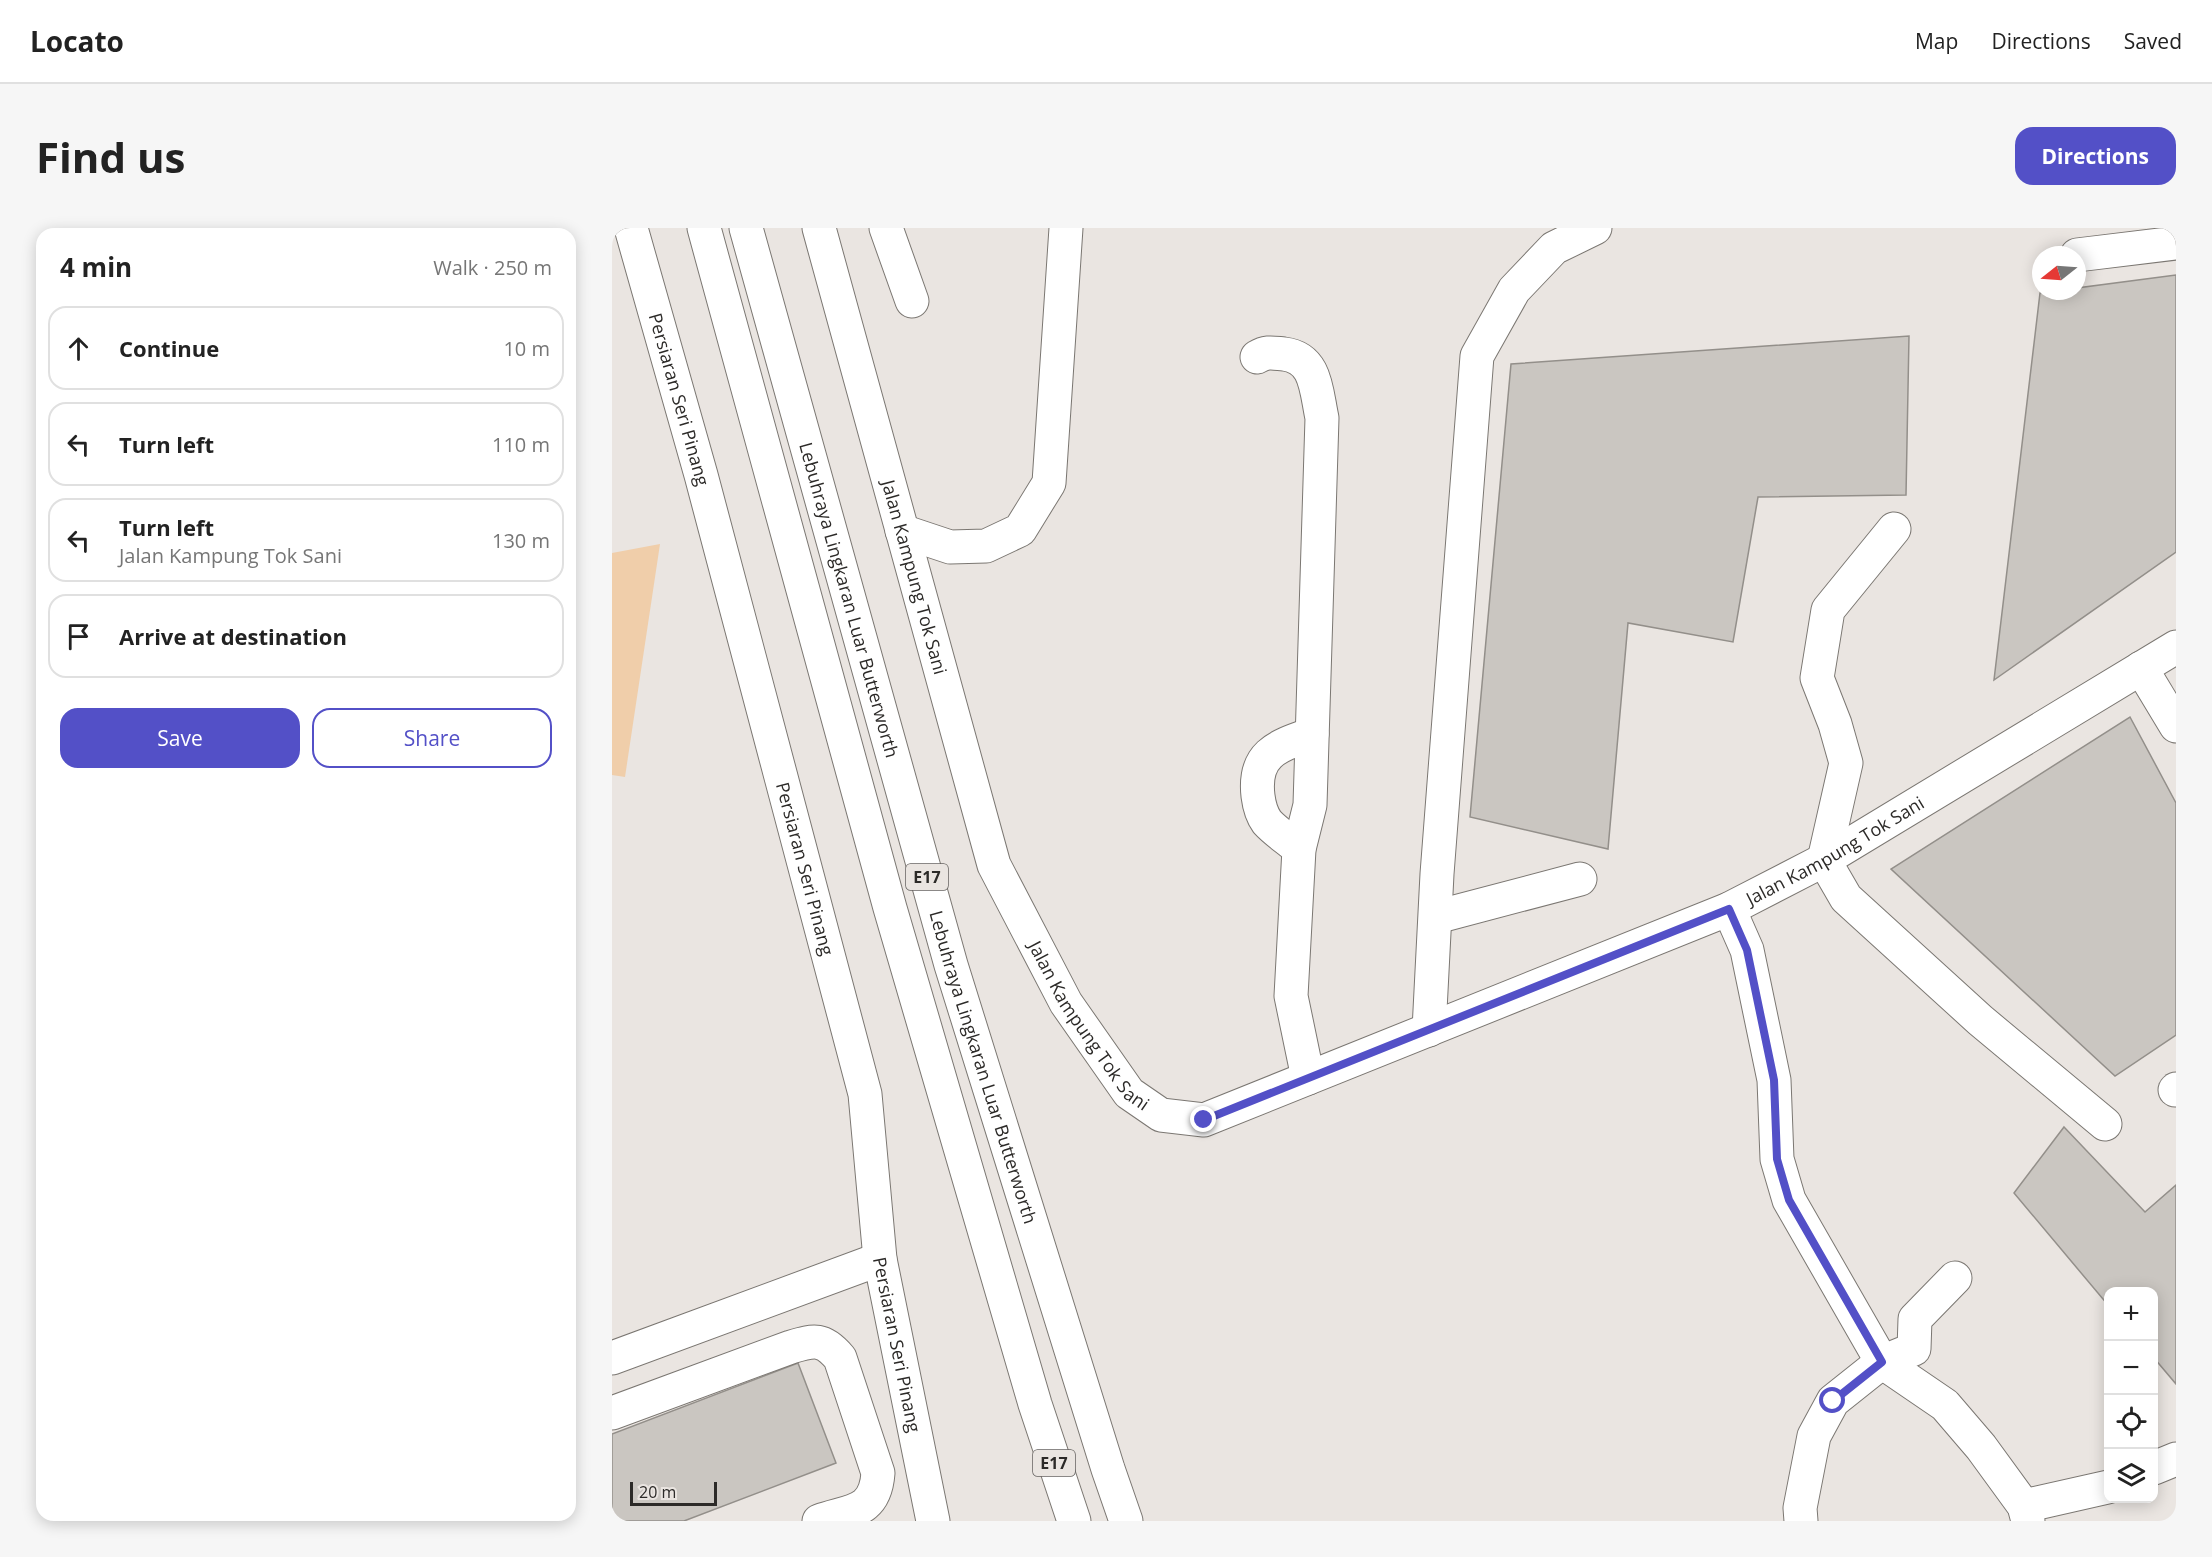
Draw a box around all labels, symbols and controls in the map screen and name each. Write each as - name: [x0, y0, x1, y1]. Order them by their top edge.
- text: Locato: [30, 22, 124, 60]
- text: Map: [1915, 27, 1958, 55]
- text: Directions: [1991, 27, 2091, 55]
- text: Saved: [2124, 27, 2182, 55]
- button: Directions: [2015, 127, 2176, 185]
- text: Find us: [36, 128, 185, 185]
- north arrow: [2032, 246, 2086, 300]
- text: 4 min: [60, 249, 132, 285]
- text: Walk · 250 m: [433, 254, 552, 281]
- street label: Persiaran Seri Pinang: [644, 310, 715, 488]
- icon: ahead: [62, 332, 95, 365]
- text: Continue: [119, 333, 219, 363]
- text: 10 m: [503, 335, 550, 362]
- icon: left: [62, 428, 95, 461]
- text: Turn left: [119, 429, 214, 459]
- text: 110 m: [492, 431, 550, 458]
- street label: Lebuhraya Lingkaran Luar Butterworth: [794, 440, 905, 760]
- street label: Jalan Kampung Tok Sani: [876, 475, 953, 677]
- text: Turn left: [119, 512, 214, 542]
- icon: left: [62, 524, 95, 557]
- text: 130 m: [492, 527, 550, 554]
- text: Jalan Kampung Tok Sani: [119, 542, 342, 569]
- icon: arrive: [62, 620, 95, 653]
- text: Arrive at destination: [119, 621, 347, 651]
- button: Save: [60, 708, 300, 768]
- button: Share: [312, 708, 552, 768]
- street label: Persiaran Seri Pinang: [771, 779, 840, 958]
- street label: Jalan Kampung Tok Sani: [1740, 790, 1928, 911]
- road number: E17: [906, 864, 948, 890]
- street label: Lebuhraya Lingkaran Luar Butterworth: [924, 908, 1043, 1226]
- street label: Jalan Kampung Tok Sani: [1023, 935, 1154, 1116]
- route end: [1190, 1106, 1216, 1132]
- street label: Persiaran Seri Pinang: [868, 1255, 927, 1435]
- map controls: [2104, 1287, 2158, 1503]
- button: +: [2104, 1287, 2158, 1341]
- button: −: [2104, 1341, 2158, 1395]
- route start: [1819, 1387, 1845, 1413]
- button: locate: [2104, 1395, 2158, 1449]
- button: layers: [2104, 1449, 2158, 1503]
- road number: E17: [1033, 1450, 1075, 1476]
- scale bar: [630, 1479, 717, 1506]
- text: 20 m: [639, 1481, 676, 1503]

